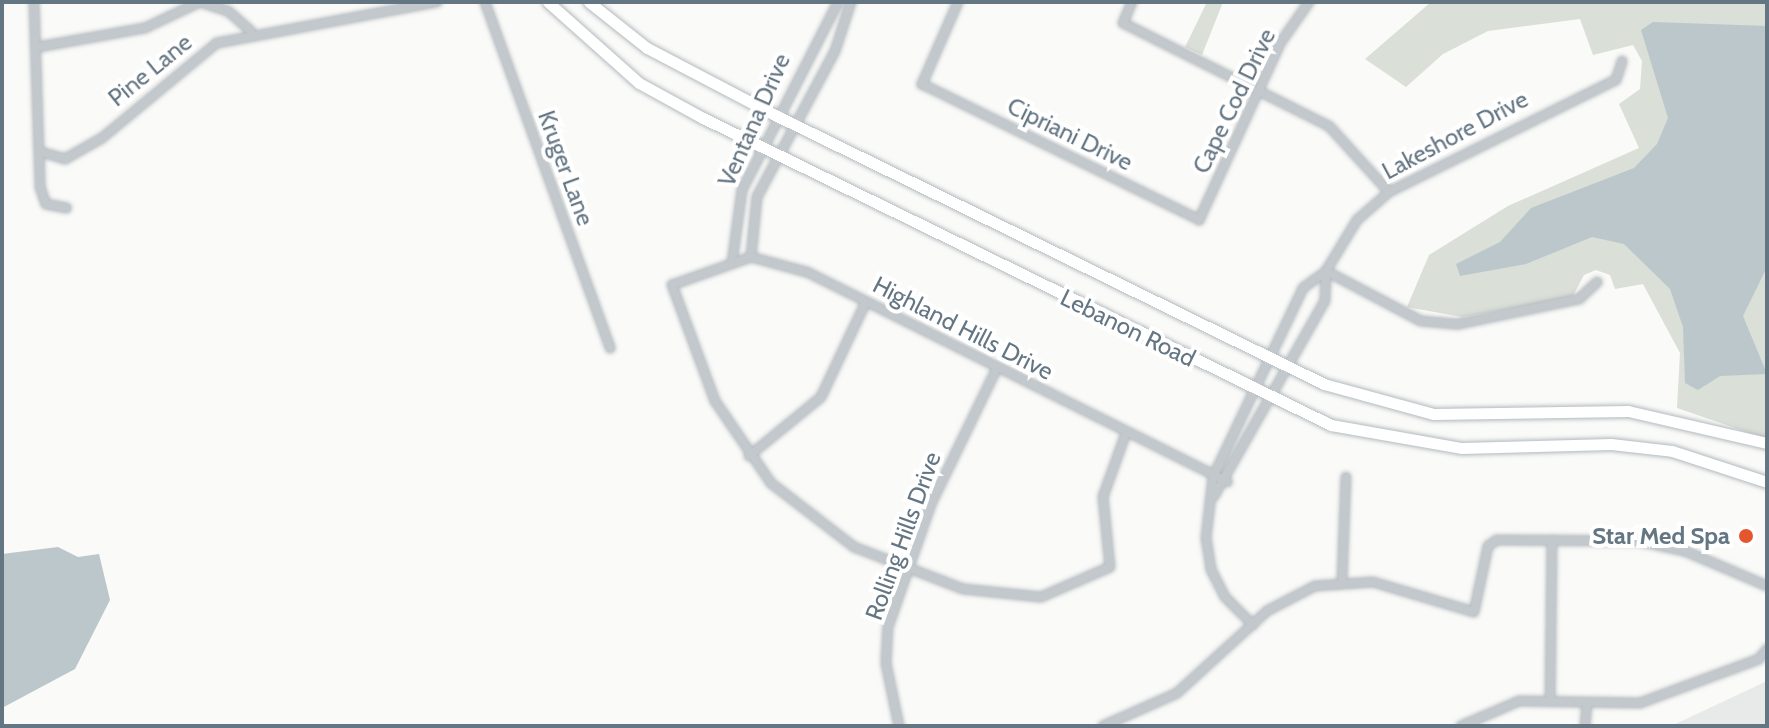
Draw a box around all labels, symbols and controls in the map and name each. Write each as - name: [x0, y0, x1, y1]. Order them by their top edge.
- street label: Cape Cod Drive: [1187, 24, 1281, 178]
- street label: Pine Lane: [102, 28, 198, 112]
- street label: Ventana Drive: [712, 49, 796, 191]
- street label: Lakeshore Drive: [1377, 84, 1533, 186]
- street label: Cipriani Drive: [1003, 91, 1137, 177]
- street label: Kruger Lane: [532, 107, 600, 229]
- street label: Highland Hills Drive: [868, 270, 1058, 386]
- street label: Lebanon Road: [1056, 283, 1200, 373]
- street label: Rolling Hills Drive: [859, 448, 947, 624]
- place label: Star Med Spa: [1592, 522, 1730, 550]
- marker: Star Med Spa: [1737, 527, 1755, 545]

